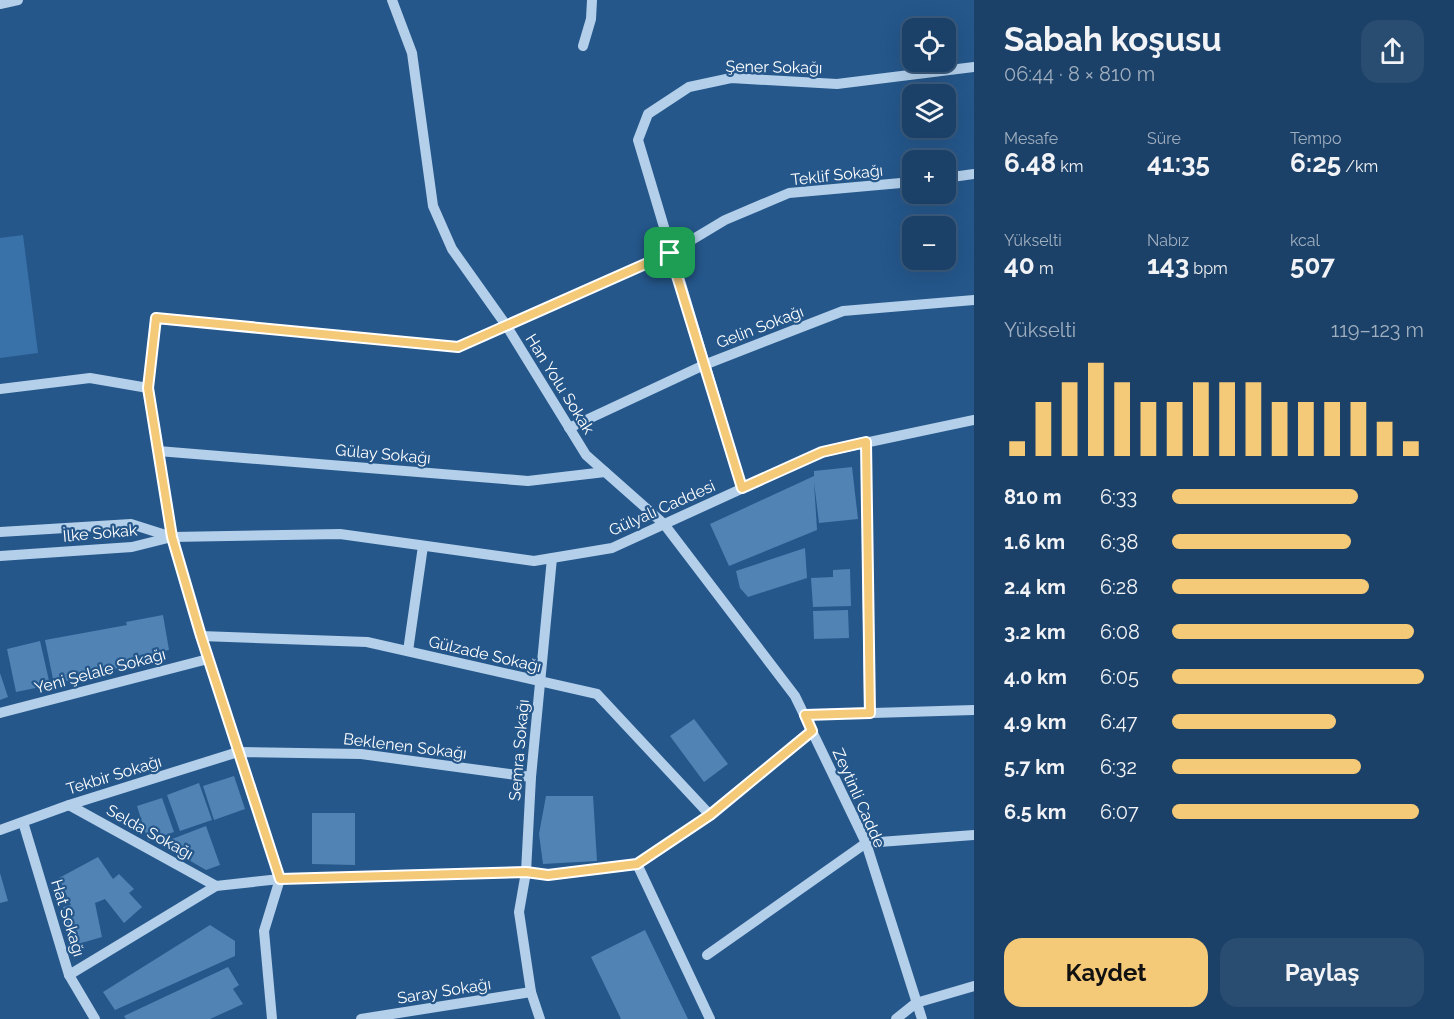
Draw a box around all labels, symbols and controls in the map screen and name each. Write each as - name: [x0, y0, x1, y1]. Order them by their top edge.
- map controls: [902, 18, 956, 270]
- button: locate: [902, 18, 956, 72]
- text: Sabah koşusu: [1004, 20, 1222, 59]
- button: share: [1361, 20, 1424, 83]
- street label: Şener Sokağı: [725, 57, 823, 77]
- text: 06:44 · 8 × 810 m: [1004, 62, 1155, 86]
- button: layers: [902, 84, 956, 138]
- text: Mesafe: [1004, 129, 1058, 148]
- text: Süre: [1147, 129, 1181, 148]
- text: Tempo: [1290, 129, 1341, 148]
- text: 6.48: [1004, 148, 1056, 178]
- text: 41:35: [1147, 148, 1210, 178]
- text: 6:25: [1290, 148, 1341, 178]
- button: +: [902, 150, 956, 204]
- text: km: [1056, 157, 1083, 176]
- text: /km: [1341, 157, 1378, 176]
- street label: Teklif Sokağı: [790, 161, 884, 189]
- button: −: [902, 216, 956, 270]
- pin: [644, 227, 695, 278]
- text: Yükselti: [1004, 231, 1062, 250]
- text: Nabız: [1147, 231, 1189, 250]
- text: kcal: [1290, 231, 1320, 250]
- icon: arrive: [653, 236, 686, 269]
- text: 40: [1004, 250, 1035, 280]
- text: 143: [1147, 250, 1189, 280]
- text: 507: [1290, 250, 1335, 280]
- text: m: [1035, 259, 1054, 278]
- text: bpm: [1189, 259, 1228, 278]
- street label: Gelin Sokağı: [714, 302, 806, 352]
- text: Yükselti: [1004, 318, 1076, 342]
- text: 119–123 m: [1331, 318, 1424, 342]
- street label: Han Yolu Sokak: [522, 330, 599, 438]
- street label: Gülay Sokağı: [334, 440, 432, 468]
- street label: Gülyalı Caddesi: [606, 476, 718, 540]
- text: 810 m: [1004, 485, 1062, 509]
- text: 6:33: [1100, 485, 1137, 509]
- street label: İlke Sokak: [62, 519, 139, 546]
- text: 1.6 km: [1004, 530, 1065, 554]
- text: 6:38: [1100, 530, 1138, 554]
- text: 2.4 km: [1004, 575, 1066, 599]
- text: 6:28: [1100, 575, 1138, 599]
- text: 3.2 km: [1004, 620, 1066, 644]
- text: 6:08: [1100, 620, 1140, 644]
- street label: Gülzade Sokağı: [427, 632, 543, 676]
- street label: Yeni Şelale Sokağı: [32, 644, 168, 698]
- text: 4.0 km: [1004, 665, 1067, 689]
- text: 6:05: [1100, 665, 1139, 689]
- street label: Semra Sokağı: [505, 698, 533, 802]
- text: 4.9 km: [1004, 710, 1066, 734]
- text: 6:47: [1100, 710, 1137, 734]
- street label: Beklenen Sokağı: [342, 729, 468, 763]
- street label: Zeytinli Cadde: [829, 745, 889, 851]
- street label: Tekbir Sokağı: [64, 752, 164, 798]
- text: 5.7 km: [1004, 755, 1065, 779]
- text: 6:32: [1100, 755, 1137, 779]
- street label: Selda Sokağı: [103, 800, 197, 864]
- text: 6.5 km: [1004, 800, 1066, 824]
- text: 6:07: [1100, 800, 1139, 824]
- street label: Hat Sokağı: [47, 877, 89, 959]
- button: Kaydet: [1004, 938, 1208, 1007]
- button: Paylaş: [1220, 938, 1424, 1007]
- street label: Saray Sokağı: [396, 974, 492, 1008]

